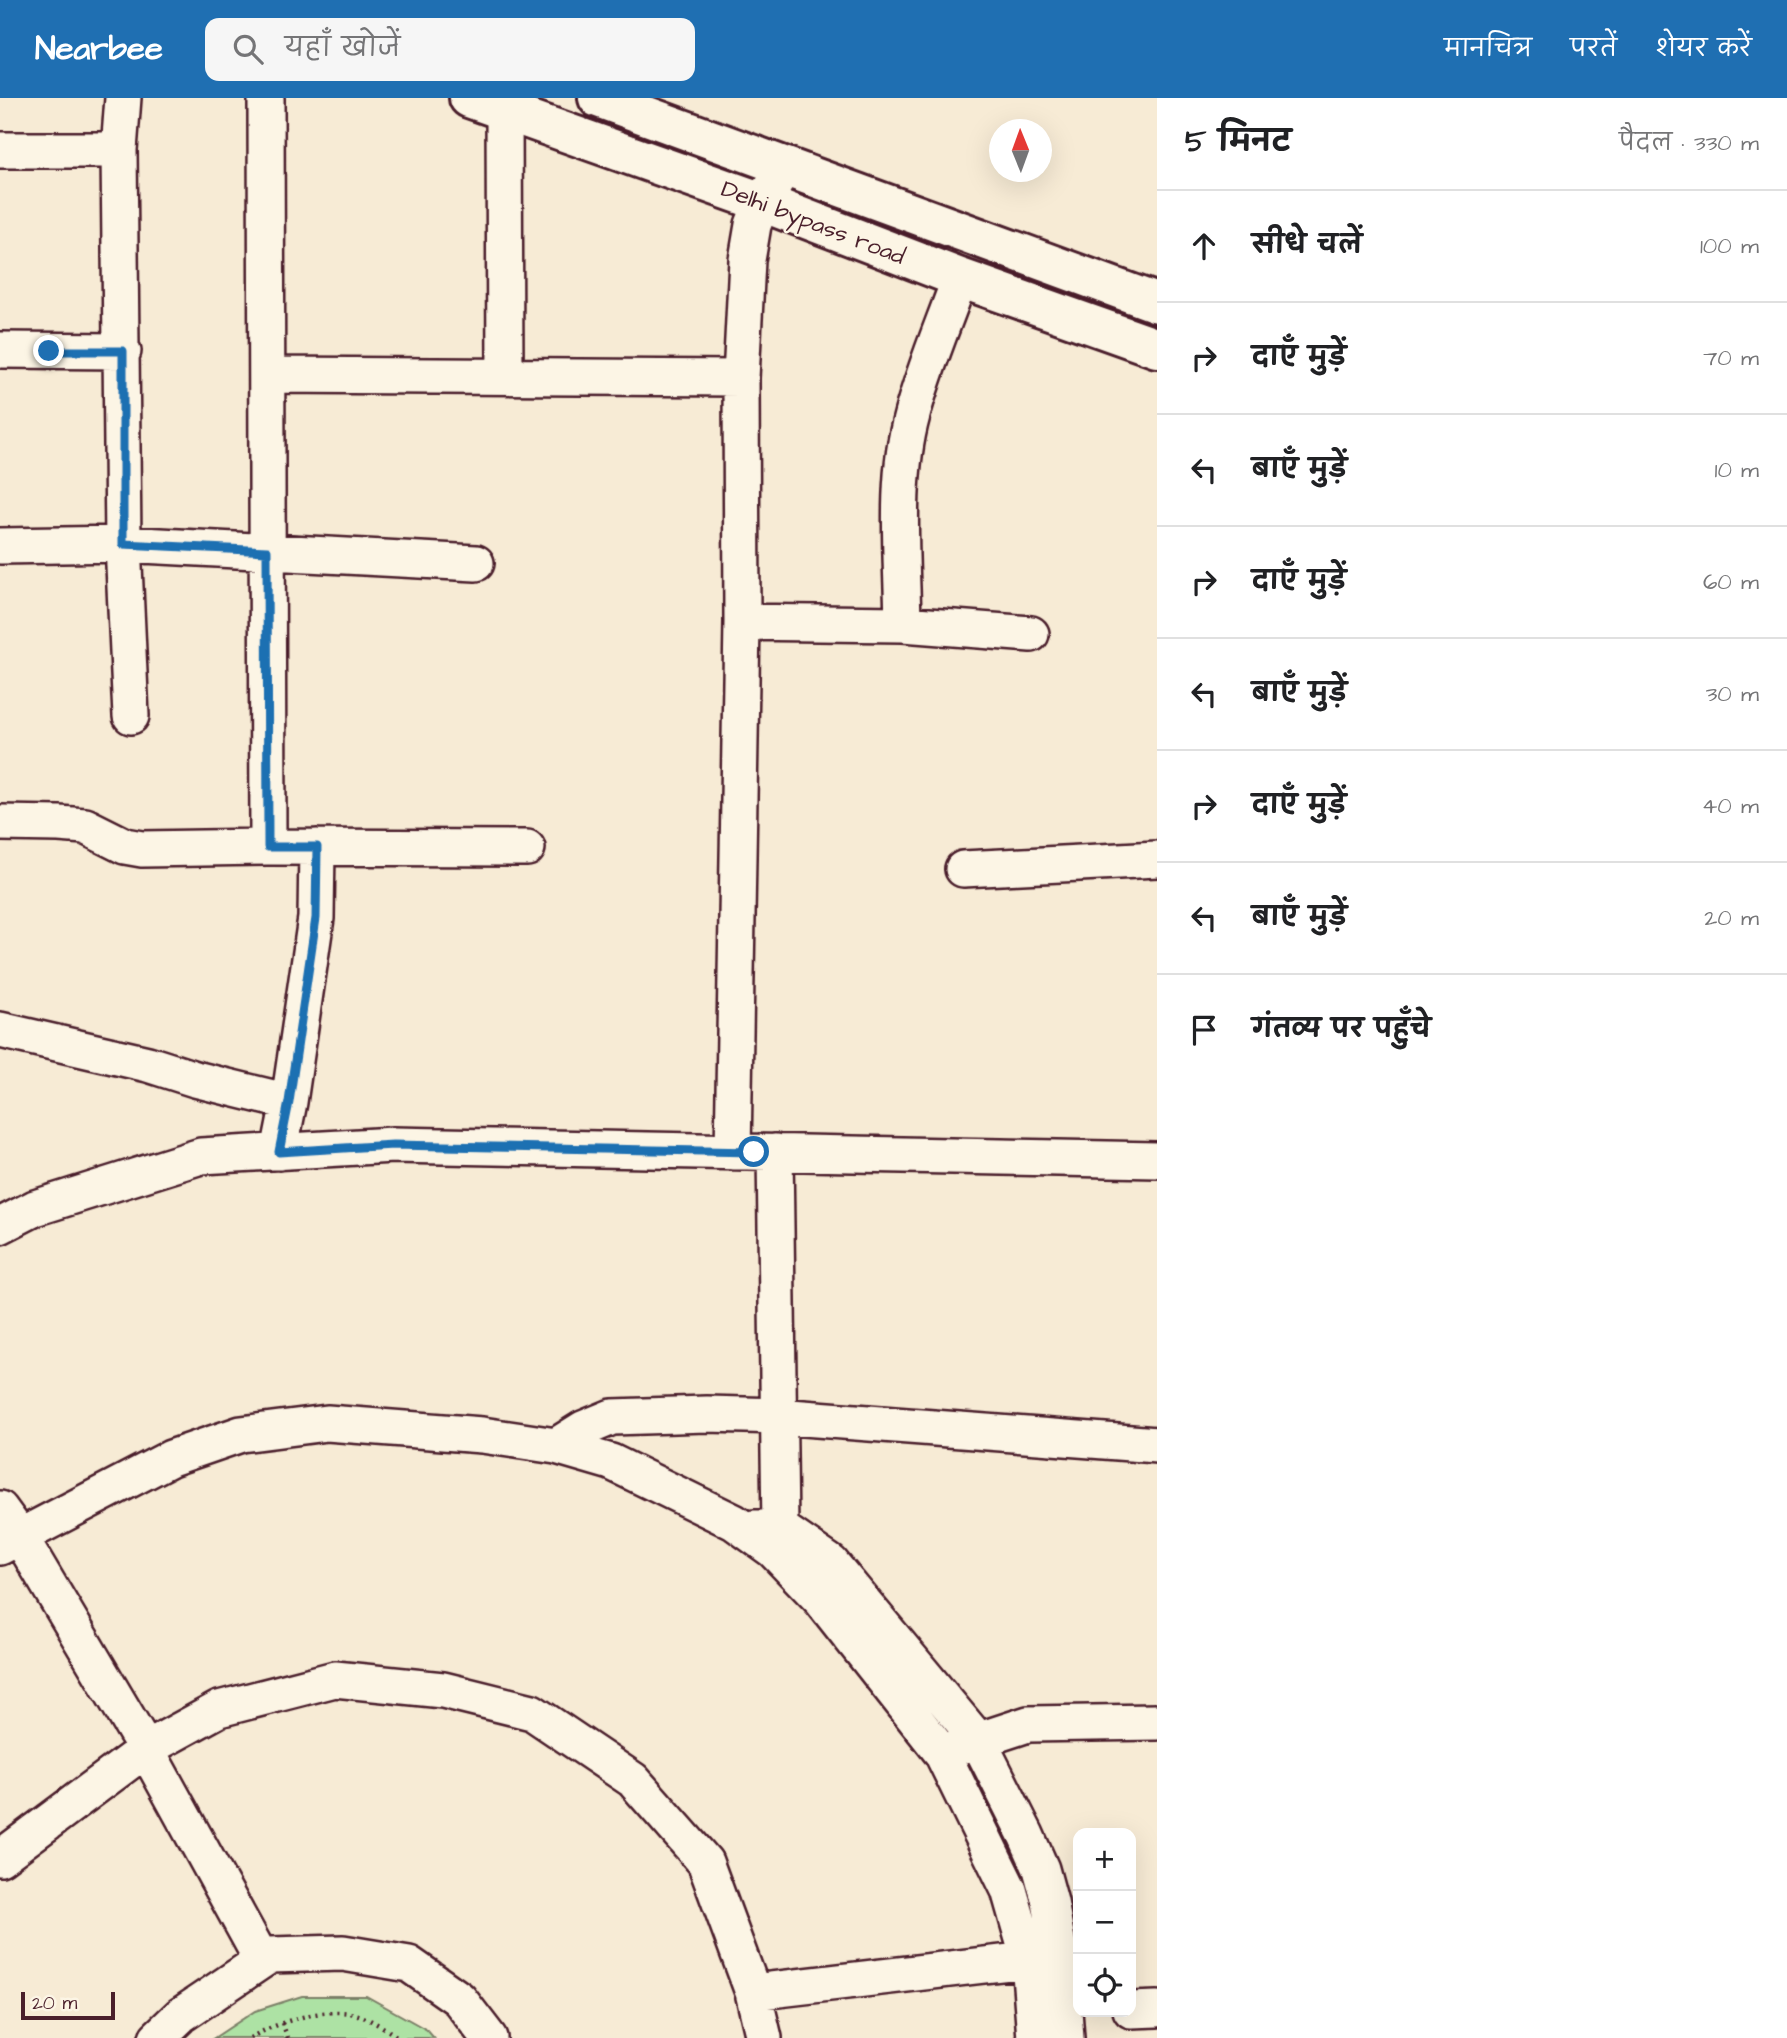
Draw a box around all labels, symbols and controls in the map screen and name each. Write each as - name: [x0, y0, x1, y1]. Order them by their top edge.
- search box: [205, 18, 695, 81]
- text: Nearbee: [35, 26, 163, 72]
- icon: search: [229, 30, 267, 68]
- text: यहाँ खोजें: [285, 30, 400, 66]
- text: मानचित्र: [1444, 32, 1532, 66]
- text: परतें: [1570, 32, 1617, 66]
- text: शेयर करें: [1655, 32, 1752, 66]
- north arrow: [989, 119, 1052, 182]
- text: 5 मिनट: [1185, 121, 1291, 163]
- text: पैदल · 330 m: [1619, 127, 1759, 159]
- street label: Delhi bypass road: [716, 172, 910, 275]
- icon: ahead: [1185, 227, 1223, 265]
- text: सीधे चलें: [1252, 227, 1362, 263]
- text: 100 m: [1700, 230, 1759, 262]
- route end: [33, 335, 64, 366]
- icon: right: [1185, 339, 1223, 377]
- text: दाएँ मुड़ें: [1252, 339, 1346, 375]
- text: 70 m: [1703, 342, 1759, 374]
- icon: left: [1185, 451, 1223, 489]
- text: बाएँ मुड़ें: [1252, 451, 1347, 487]
- text: 10 m: [1714, 454, 1759, 486]
- icon: right: [1185, 563, 1223, 601]
- text: दाएँ मुड़ें: [1252, 563, 1346, 599]
- text: 60 m: [1703, 566, 1759, 598]
- icon: left: [1185, 675, 1223, 713]
- text: बाएँ मुड़ें: [1252, 675, 1347, 711]
- text: 30 m: [1706, 678, 1759, 710]
- icon: right: [1185, 787, 1223, 825]
- text: दाएँ मुड़ें: [1252, 787, 1346, 823]
- text: 40 m: [1702, 790, 1759, 822]
- icon: left: [1185, 899, 1223, 937]
- text: बाएँ मुड़ें: [1252, 899, 1347, 935]
- text: 20 m: [1704, 902, 1759, 934]
- icon: arrive: [1185, 1011, 1223, 1049]
- text: गंतव्य पर पहुँचे: [1252, 1011, 1431, 1047]
- route start: [738, 1136, 769, 1167]
- map controls: [1073, 1828, 1136, 2017]
- button: +: [1073, 1828, 1136, 1891]
- button: −: [1073, 1891, 1136, 1954]
- button: locate: [1073, 1954, 1136, 2017]
- scale bar: [21, 1989, 116, 2021]
- text: 20 m: [32, 1990, 77, 2017]

